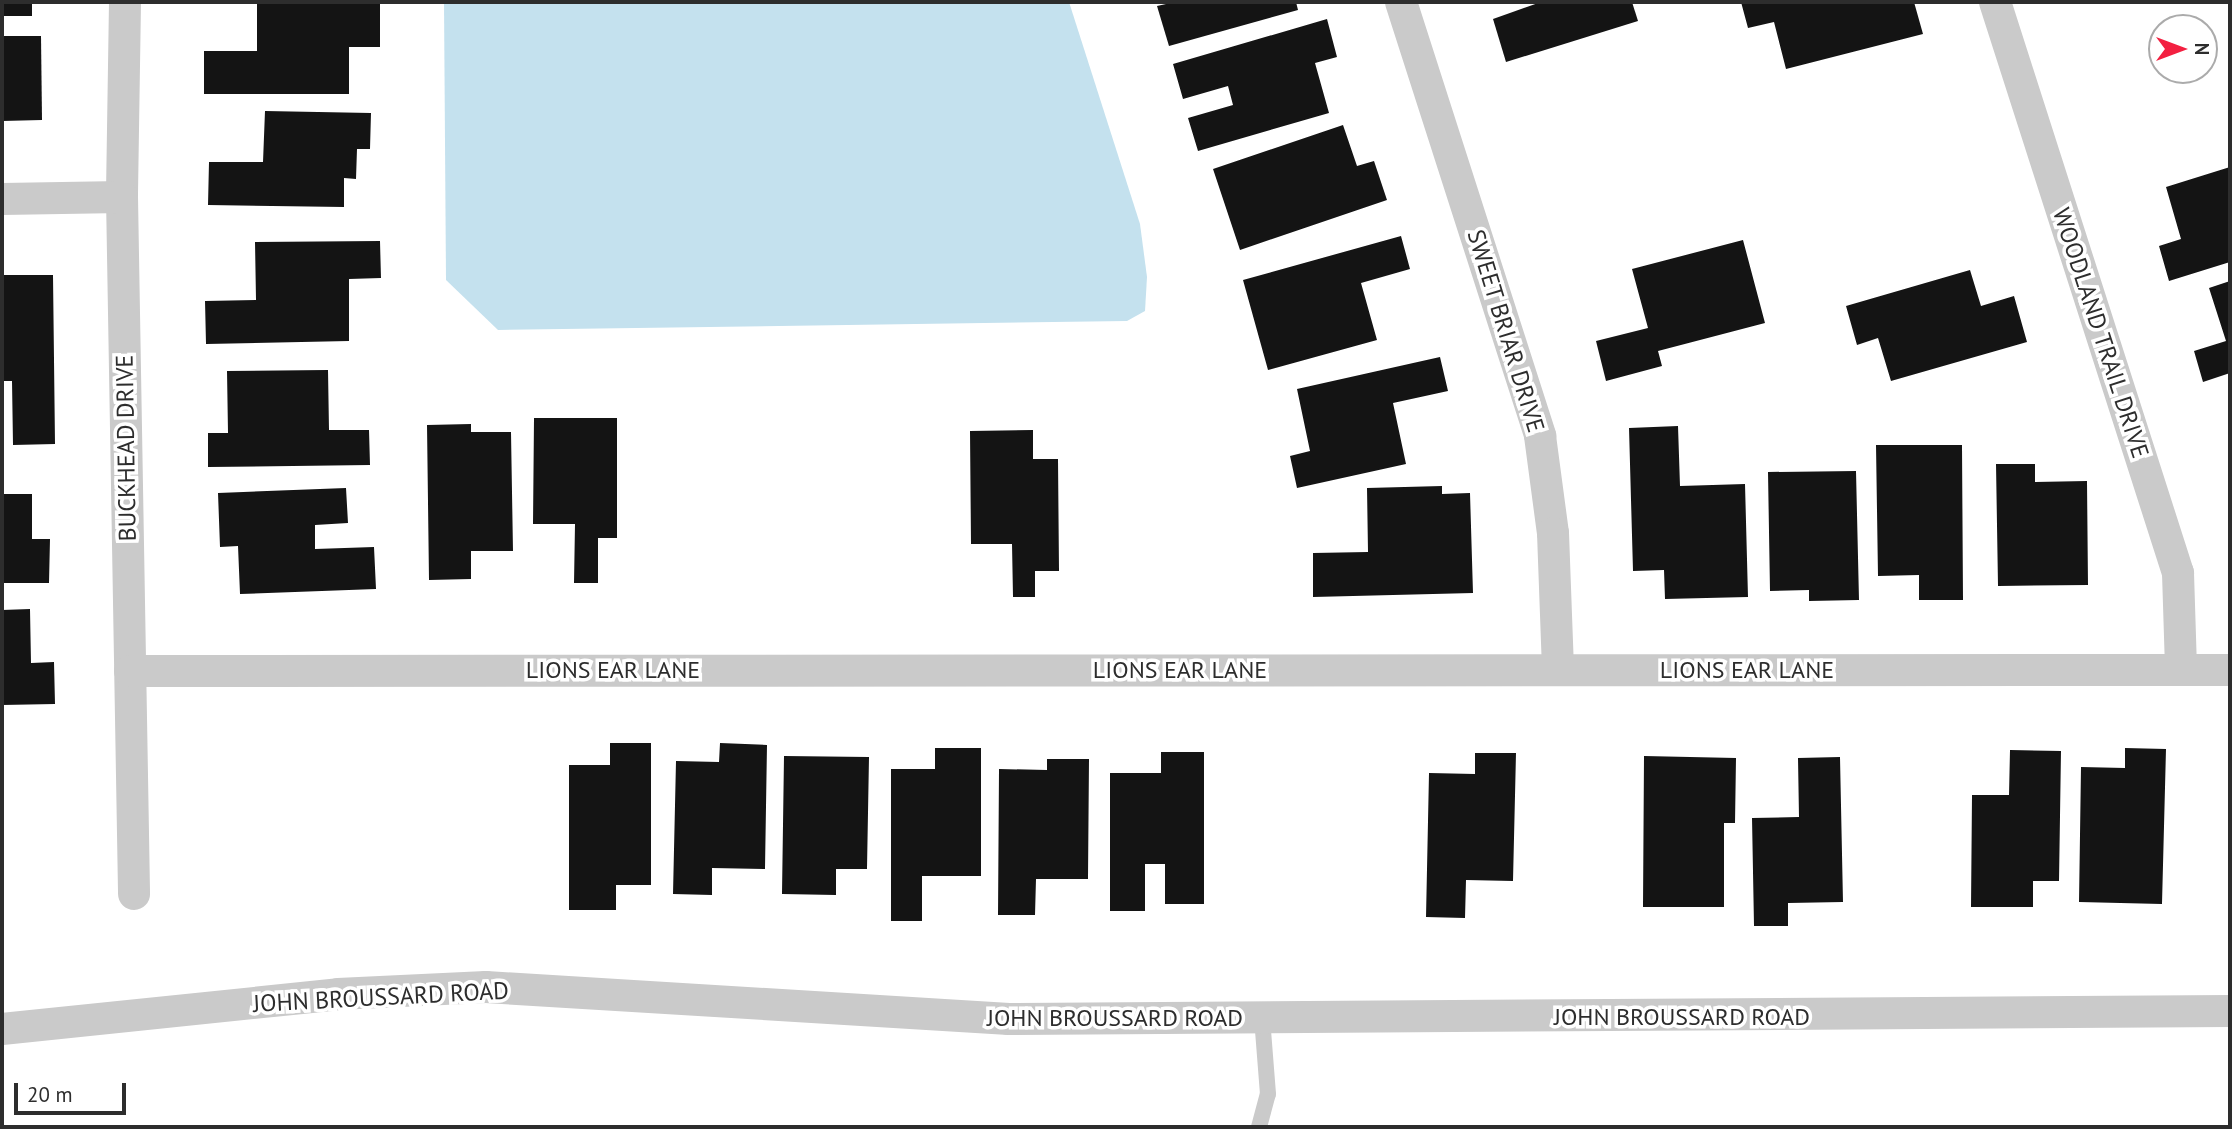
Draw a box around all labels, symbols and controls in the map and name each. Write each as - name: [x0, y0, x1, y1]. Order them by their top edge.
- north arrow: [2148, 14, 2218, 84]
- text: N: [2190, 43, 2214, 55]
- street label: WOODLAND TRAIL DRIVE: [2047, 203, 2155, 463]
- street label: SWEET BRIAR DRIVE: [1461, 226, 1551, 436]
- street label: BUCKHEAD DRIVE: [110, 354, 142, 542]
- street label: LIONS EAR LANE: [526, 656, 700, 684]
- street label: LIONS EAR LANE: [1093, 656, 1267, 684]
- street label: LIONS EAR LANE: [1660, 656, 1834, 684]
- street label: JOHN BROUSSARD ROAD: [252, 976, 510, 1018]
- street label: JOHN BROUSSARD ROAD: [1554, 1003, 1810, 1031]
- street label: JOHN BROUSSARD ROAD: [987, 1004, 1243, 1032]
- scale bar: [18, 1070, 130, 1114]
- text: 20 m: [27, 1081, 73, 1108]

